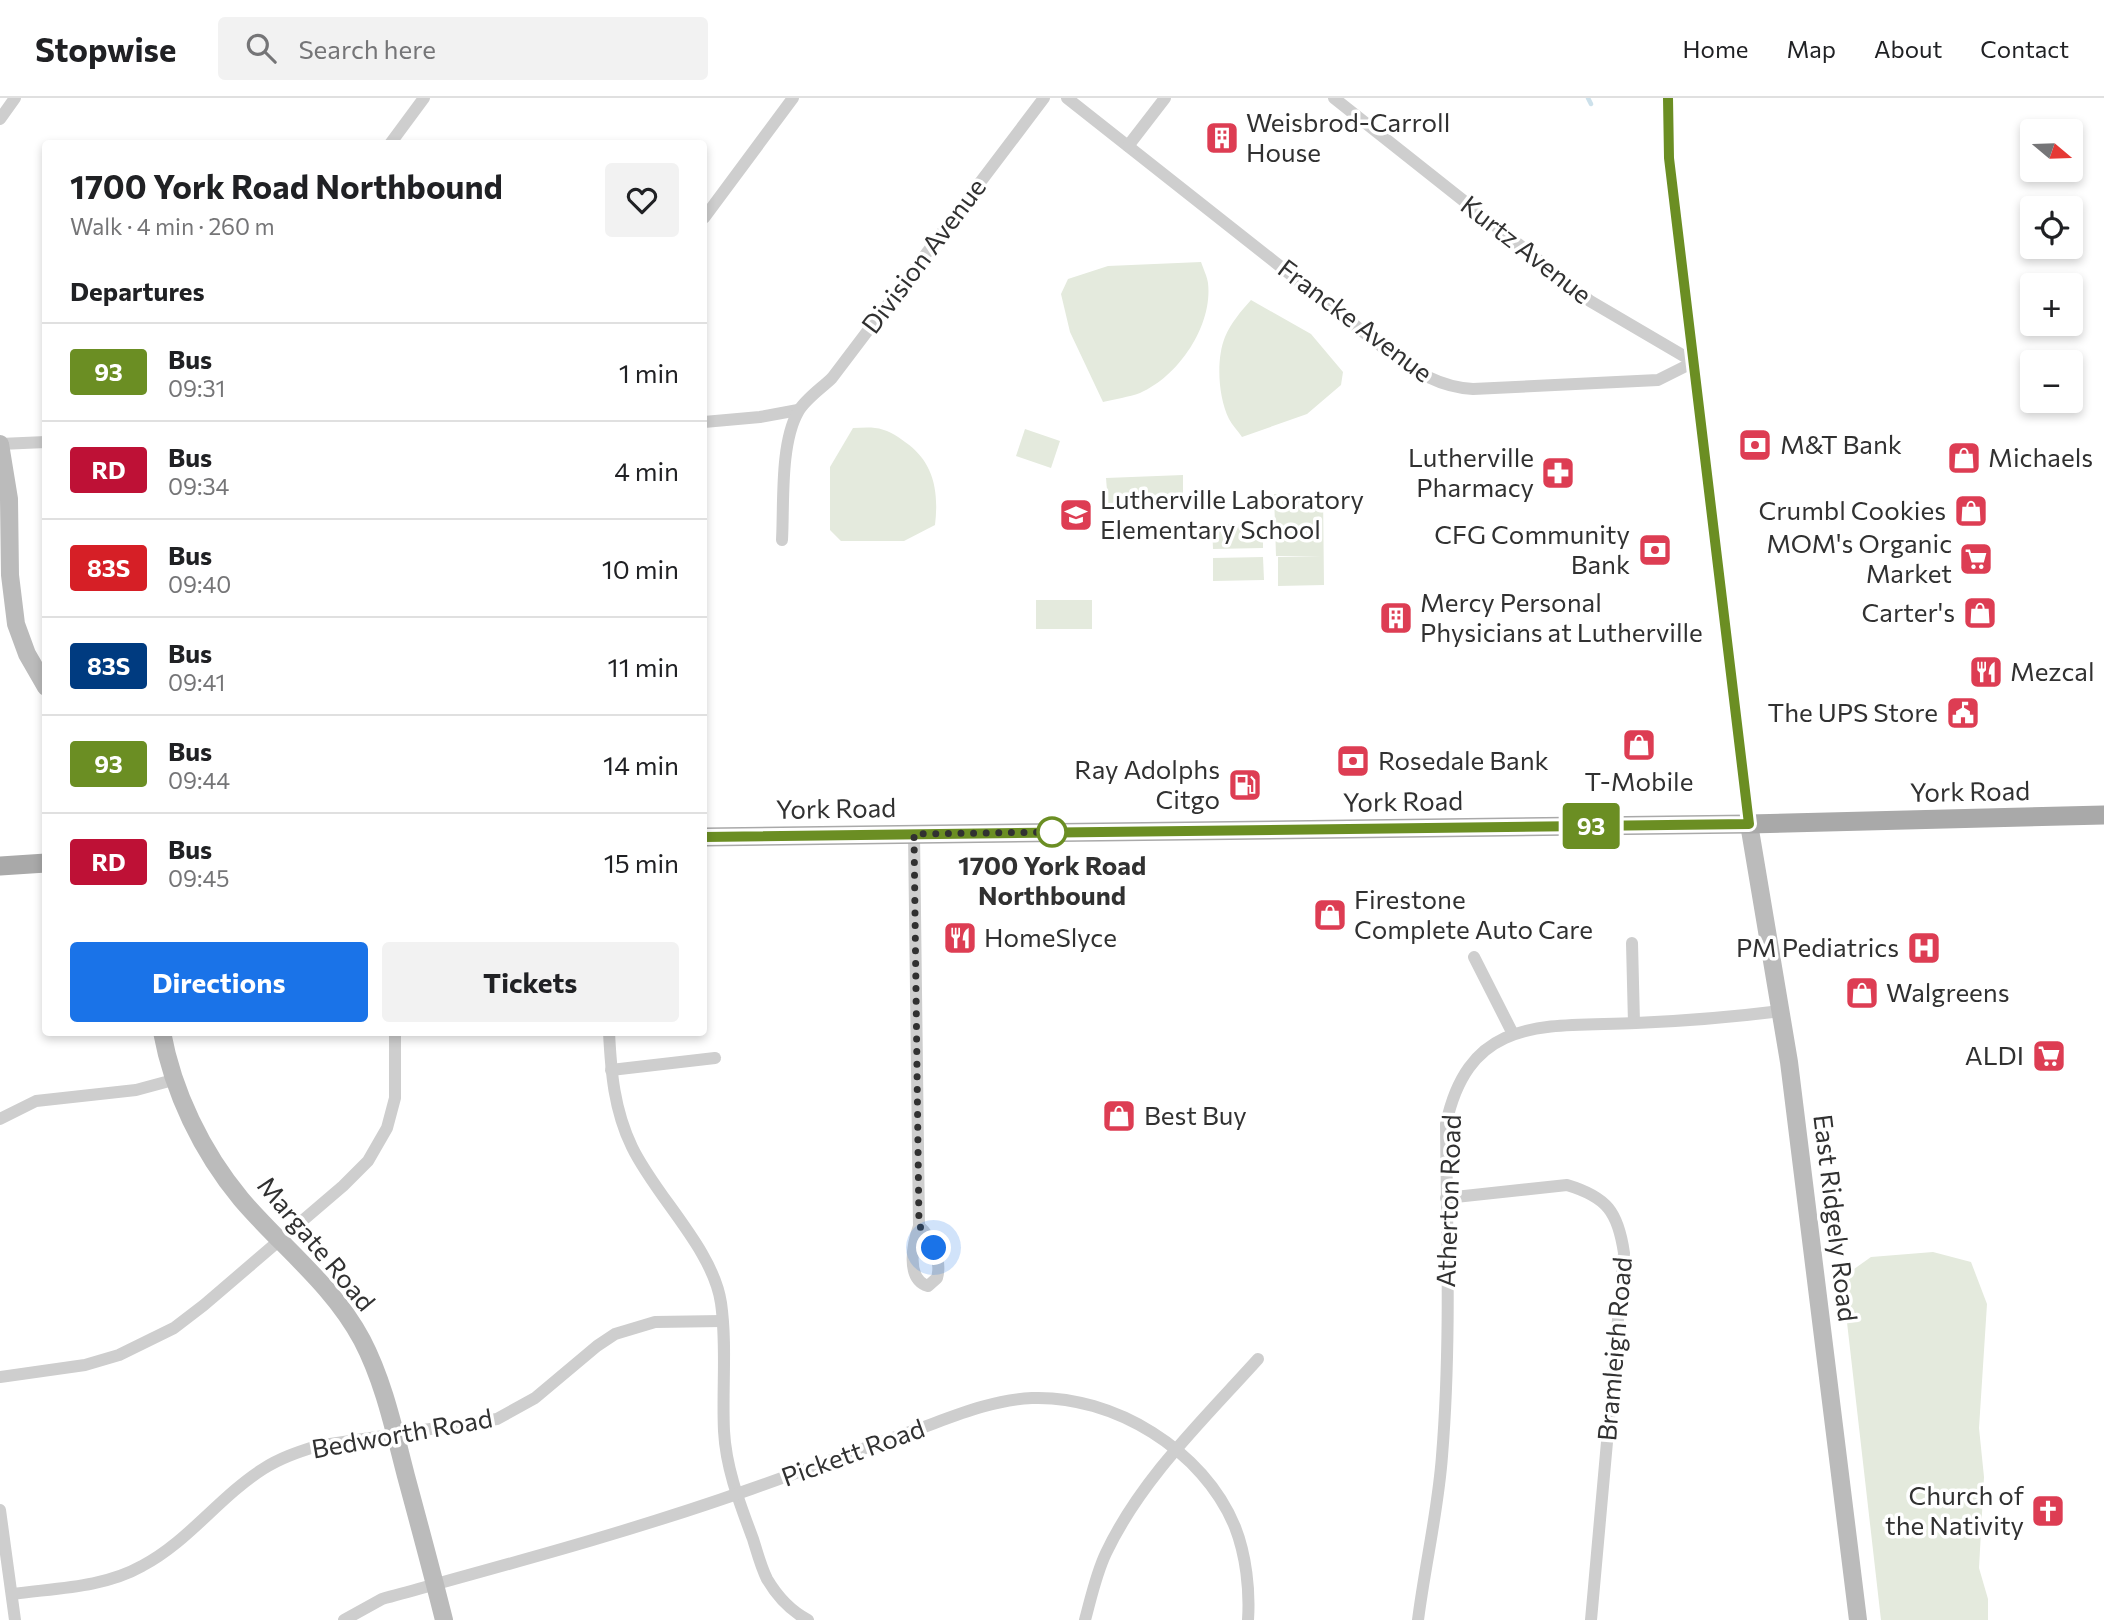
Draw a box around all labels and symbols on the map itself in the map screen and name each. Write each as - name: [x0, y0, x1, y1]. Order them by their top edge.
- place label: Weisbrod-Carroll House: [1246, 106, 1450, 167]
- building icon: Weisbrod-Carroll House: [1203, 119, 1241, 157]
- north arrow: [2020, 119, 2082, 182]
- street label: Division Avenue: [854, 171, 991, 339]
- street label: Kurtz Avenue: [1455, 188, 1598, 309]
- street label: Francke Avenue: [1273, 252, 1439, 388]
- bank icon: M&T Bank: [1736, 426, 1774, 464]
- place label: M&T Bank: [1780, 428, 1902, 459]
- shop icon: Michaels: [1945, 439, 1983, 477]
- place label: Lutherville Pharmacy: [1408, 441, 1534, 502]
- place label: Michaels: [1988, 441, 2093, 472]
- pharmacy icon: Lutherville Pharmacy: [1539, 454, 1577, 492]
- place label: Lutherville Laboratory Elementary School: [1100, 483, 1364, 544]
- shop icon: Crumbl Cookies: [1952, 492, 1990, 530]
- place label: Crumbl Cookies: [1758, 494, 1946, 525]
- school or university icon: Lutherville Laboratory Elementary School: [1057, 496, 1095, 534]
- place label: CFG Community Bank: [1434, 518, 1630, 579]
- place label: MOM's Organic Market: [1766, 527, 1952, 588]
- bank icon: CFG Community Bank: [1636, 531, 1674, 569]
- supermarket icon: MOM's Organic Market: [1957, 540, 1995, 578]
- place label: Mercy Personal Physicians at Lutherville: [1420, 586, 1703, 647]
- shop icon: Carter's: [1961, 594, 1999, 632]
- place label: Carter's: [1862, 596, 1955, 627]
- building icon: Mercy Personal Physicians at Lutherville: [1377, 599, 1415, 637]
- restaurant icon: Mezcal: [1967, 653, 2005, 691]
- place label: Mezcal: [2010, 655, 2094, 686]
- public building icon: The UPS Store: [1944, 694, 1982, 732]
- place label: The UPS Store: [1768, 696, 1938, 727]
- shop icon: T-Mobile: [1620, 726, 1658, 764]
- bank icon: Rosedale Bank: [1334, 742, 1372, 780]
- place label: Rosedale Bank: [1378, 744, 1549, 775]
- place label: Ray Adolphs Citgo: [1074, 753, 1220, 814]
- place label: T-Mobile: [1585, 765, 1693, 796]
- fuel station icon: Ray Adolphs Citgo: [1226, 766, 1264, 804]
- street label: York Road: [1910, 774, 2030, 807]
- street label: York Road: [1343, 784, 1463, 817]
- street label: York Road: [776, 791, 896, 824]
- line badge: 93: [1560, 803, 1622, 849]
- marker: 1700 York Road Northbound: [1037, 817, 1067, 847]
- place label: 1700 York Road Northbound: [958, 849, 1146, 910]
- place label: Firestone Complete Auto Care: [1354, 883, 1593, 944]
- shop icon: Firestone Complete Auto Care: [1311, 896, 1349, 934]
- restaurant icon: HomeSlyce: [941, 919, 979, 957]
- place label: HomeSlyce: [984, 921, 1117, 952]
- hospital icon: PM Pediatrics: [1905, 929, 1943, 967]
- place label: PM Pediatrics: [1736, 931, 1899, 962]
- shop icon: Walgreens: [1843, 974, 1881, 1012]
- place label: Walgreens: [1886, 976, 2010, 1007]
- supermarket icon: ALDI: [2030, 1037, 2068, 1075]
- place label: ALDI: [1965, 1039, 2024, 1070]
- shop icon: Best Buy: [1100, 1097, 1138, 1135]
- place label: Best Buy: [1144, 1099, 1247, 1130]
- street label: East Ridgely Road: [1808, 1112, 1865, 1323]
- street label: Atherton Road: [1429, 1114, 1466, 1288]
- street label: Margate Road: [252, 1169, 382, 1317]
- your location: [916, 1230, 951, 1265]
- street label: Bramleigh Road: [1590, 1255, 1637, 1442]
- street label: Bedworth Road: [309, 1401, 495, 1464]
- street label: Pickett Road: [777, 1411, 928, 1492]
- place label: Church of the Nativity: [1885, 1479, 2025, 1540]
- church icon: Church of the Nativity: [2029, 1492, 2067, 1530]

